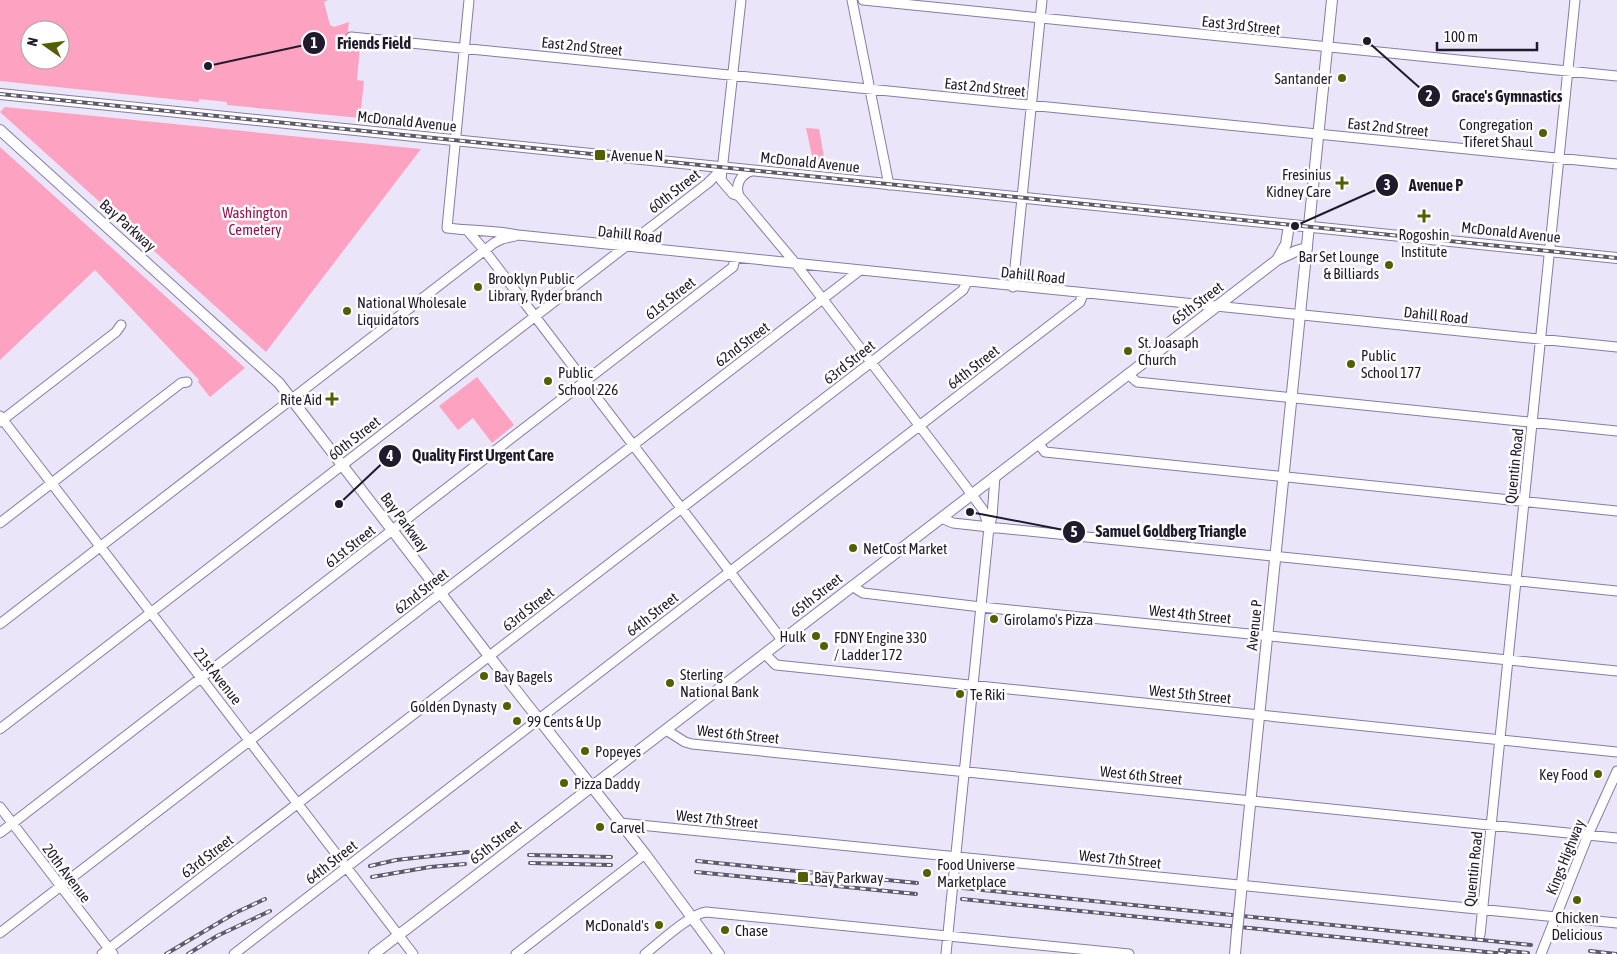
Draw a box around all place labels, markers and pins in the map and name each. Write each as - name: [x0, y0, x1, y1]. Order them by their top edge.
- callout: Friends Field: [302, 27, 421, 58]
- place label: Santander: [1275, 70, 1333, 87]
- marker: Santander: [1336, 72, 1348, 84]
- callout: Grace's Gymnastics: [1417, 80, 1572, 111]
- place label: Congregation Tiferet Shaul: [1459, 116, 1533, 150]
- marker: Congregation Tiferet Shaul: [1537, 127, 1549, 139]
- place label: Avenue N: [611, 147, 663, 164]
- marker: Avenue N: [593, 148, 607, 162]
- place label: Fresinius Kidney Care: [1266, 166, 1331, 200]
- callout: Avenue P: [1374, 170, 1474, 201]
- marker: Fresinius Kidney Care: [1335, 176, 1349, 190]
- marker: Rogoshin Institute: [1417, 209, 1431, 223]
- place label: Rogoshin Institute: [1398, 226, 1450, 260]
- place label: Bar Set Lounge & Billiards: [1299, 248, 1379, 282]
- marker: Bar Set Lounge & Billiards: [1383, 259, 1395, 271]
- place label: Brooklyn Public Library, Ryder branch: [488, 270, 603, 304]
- marker: Brooklyn Public Library, Ryder branch: [472, 281, 484, 293]
- place label: National Wholesale Liquidators: [357, 294, 467, 328]
- marker: National Wholesale Liquidators: [341, 305, 353, 317]
- place label: St. Joasaph Church: [1138, 334, 1199, 368]
- marker: St. Joasaph Church: [1122, 345, 1134, 357]
- place label: Public School 177: [1361, 347, 1421, 381]
- marker: Public School 177: [1345, 358, 1357, 370]
- place label: Public School 226: [558, 364, 618, 398]
- marker: Public School 226: [542, 375, 554, 387]
- place label: Rite Aid: [280, 391, 322, 408]
- marker: Rite Aid: [326, 393, 338, 405]
- callout: Quality First Urgent Care: [377, 440, 564, 471]
- callout: Samuel Goldberg Triangle: [1061, 516, 1257, 547]
- place label: NetCost Market: [863, 540, 947, 557]
- marker: NetCost Market: [847, 542, 859, 554]
- place label: Girolamo's Pizza: [1004, 611, 1093, 628]
- marker: Girolamo's Pizza: [988, 613, 1000, 625]
- place label: Hulk: [779, 628, 806, 645]
- place label: FDNY Engine 330 / Ladder 172: [834, 629, 927, 663]
- marker: Hulk: [810, 630, 822, 642]
- marker: FDNY Engine 330 / Ladder 172: [818, 640, 830, 652]
- place label: Sterling National Bank: [680, 666, 759, 700]
- place label: Bay Bagels: [494, 668, 553, 685]
- marker: Bay Bagels: [478, 670, 490, 682]
- marker: Sterling National Bank: [664, 677, 676, 689]
- place label: Te Riki: [970, 686, 1005, 703]
- marker: Te Riki: [954, 688, 966, 700]
- place label: Golden Dynasty: [410, 698, 497, 715]
- marker: Golden Dynasty: [501, 700, 513, 712]
- place label: 99 Cents & Up: [527, 713, 601, 730]
- marker: 99 Cents & Up: [511, 715, 523, 727]
- place label: Popeyes: [595, 743, 641, 760]
- marker: Popeyes: [579, 745, 591, 757]
- place label: Key Food: [1539, 766, 1588, 783]
- marker: Key Food: [1592, 768, 1604, 780]
- place label: Pizza Daddy: [574, 775, 640, 792]
- marker: Pizza Daddy: [558, 777, 570, 789]
- place label: Carvel: [610, 819, 645, 836]
- marker: Carvel: [594, 821, 606, 833]
- place label: Food Universe Marketplace: [937, 856, 1015, 890]
- marker: Food Universe Marketplace: [921, 867, 933, 879]
- place label: Bay Parkway: [814, 869, 883, 886]
- marker: Bay Parkway: [796, 870, 810, 884]
- marker: Chicken Delicious: [1571, 894, 1583, 906]
- place label: Chicken Delicious: [1551, 909, 1603, 943]
- place label: McDonald's: [585, 917, 649, 934]
- marker: McDonald's: [653, 919, 665, 931]
- place label: Chase: [735, 922, 768, 939]
- marker: Chase: [719, 924, 731, 936]

